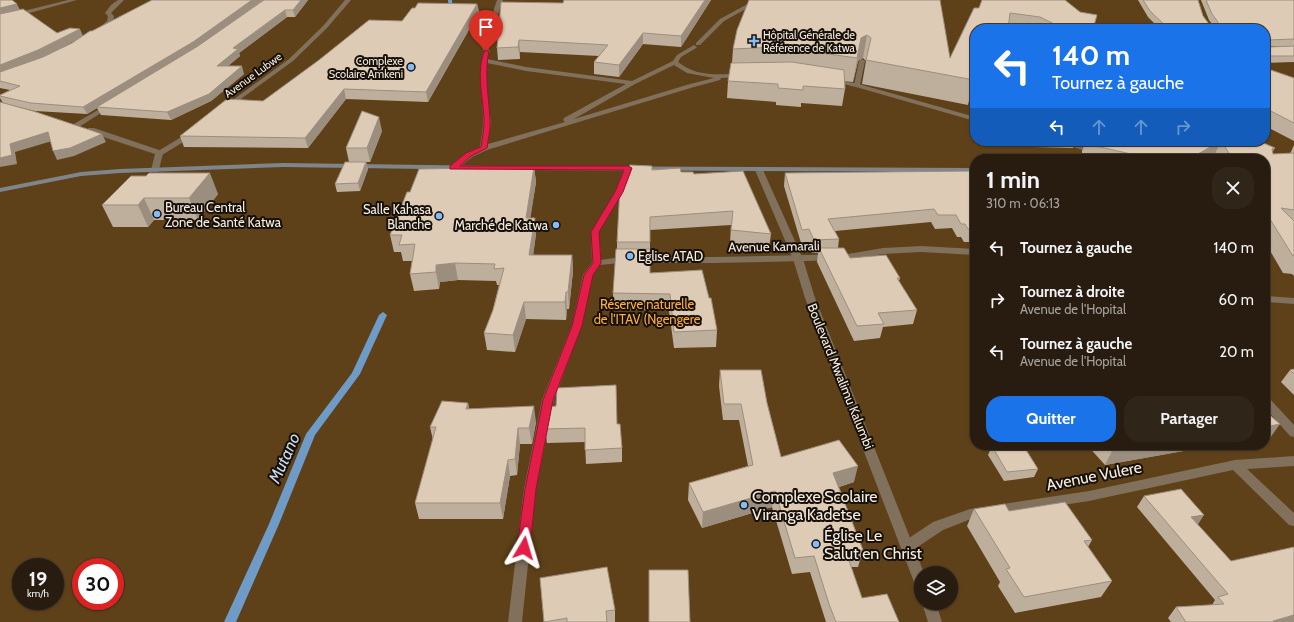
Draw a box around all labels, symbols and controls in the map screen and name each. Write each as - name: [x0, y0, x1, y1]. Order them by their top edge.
- pin: [469, 10, 503, 51]
- icon: arrive: [475, 16, 497, 38]
- place label: Hôpital Générale de Référence de Katwa: [763, 28, 856, 55]
- marker: Hôpital Générale de Référence de Katwa: [748, 35, 760, 47]
- text: 140 m: [1052, 38, 1130, 72]
- icon: left: [986, 40, 1038, 92]
- street label: Avenue Lubwe: [221, 49, 285, 101]
- place label: Complexe Scolaire Amkeni: [329, 54, 403, 81]
- marker: Complexe Scolaire Amkeni: [406, 62, 416, 72]
- text: Tournez à gauche: [1052, 72, 1184, 94]
- icon: left: [1046, 116, 1068, 138]
- icon: ahead: [1088, 116, 1110, 138]
- icon: ahead: [1130, 116, 1152, 138]
- icon: right: [1172, 116, 1194, 138]
- text: 1 min: [986, 165, 1040, 194]
- button: close: [1212, 167, 1254, 209]
- text: 310 m · 06:13: [986, 195, 1060, 211]
- place label: Bureau Central Zone de Santé Katwa: [165, 199, 282, 230]
- place label: Salle Kahasa Blanche: [363, 201, 432, 232]
- marker: Bureau Central Zone de Santé Katwa: [152, 209, 162, 219]
- marker: Salle Kahasa Blanche: [434, 211, 444, 221]
- place label: Marché de Katwa: [455, 217, 549, 233]
- marker: Marché de Katwa: [551, 220, 561, 230]
- street label: Avenue Kamarali: [728, 237, 820, 255]
- icon: left: [986, 237, 1008, 259]
- text: Tournez à gauche: [1020, 239, 1132, 257]
- text: 140 m: [1213, 239, 1254, 257]
- place label: Eglise ATAD: [638, 248, 703, 264]
- marker: Eglise ATAD: [625, 251, 635, 261]
- text: Tournez à droite: [1020, 283, 1125, 301]
- icon: right: [986, 289, 1008, 311]
- text: 60 m: [1218, 291, 1254, 309]
- park label: Réserve naturelle de l'ITAV (Ngengere: [594, 296, 701, 327]
- street label: Boulevard Mwalimu Kalumbi: [804, 301, 878, 451]
- text: Avenue de l'Hopital: [1020, 301, 1126, 317]
- text: Tournez à gauche: [1020, 335, 1132, 353]
- icon: left: [986, 341, 1008, 363]
- text: 20 m: [1219, 343, 1254, 361]
- text: Avenue de l'Hopital: [1020, 353, 1126, 369]
- button: Quitter: [986, 396, 1116, 442]
- button: Partager: [1124, 396, 1254, 442]
- water label: Mutano: [264, 430, 304, 487]
- street label: Avenue Vulere: [1045, 457, 1143, 495]
- place label: Complexe Scolaire Viranga Kadetse: [752, 487, 877, 524]
- marker: Complexe Scolaire Viranga Kadetse: [739, 500, 749, 510]
- place label: Église Le Salut en Christ: [824, 526, 923, 563]
- position arrow: [503, 527, 545, 569]
- marker: Église Le Salut en Christ: [811, 539, 821, 549]
- speed limit sign: 30: [72, 558, 124, 610]
- map controls: [914, 566, 958, 610]
- button: layers: [914, 566, 958, 610]
- text: 19: [29, 567, 47, 591]
- text: km/h: [27, 587, 49, 600]

